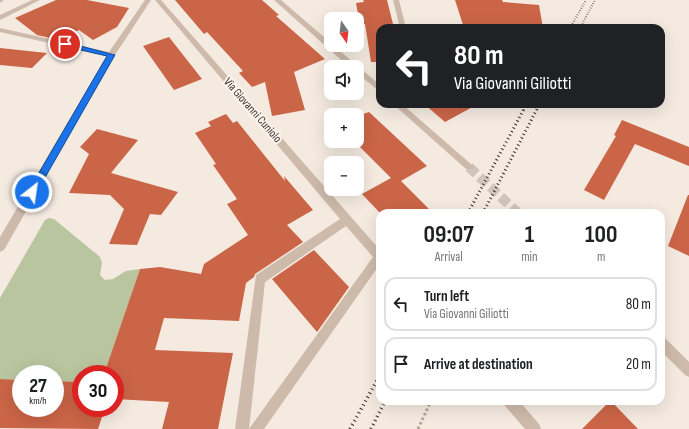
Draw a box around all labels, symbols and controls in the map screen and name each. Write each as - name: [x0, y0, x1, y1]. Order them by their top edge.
- north arrow: [324, 12, 364, 52]
- map controls: [324, 12, 364, 196]
- pin: [48, 27, 82, 61]
- icon: arrive: [54, 33, 76, 55]
- text: 80 m: [454, 39, 503, 72]
- icon: left: [388, 40, 440, 92]
- button: sound: [324, 60, 364, 100]
- text: Via Giovanni Giliotti: [454, 73, 571, 94]
- street label: Via Giovanni Cuniolo: [220, 75, 285, 146]
- button: +: [324, 108, 364, 148]
- button: −: [324, 156, 364, 196]
- position arrow: [11, 171, 53, 213]
- text: 09:07: [424, 220, 474, 249]
- text: 1: [525, 220, 534, 249]
- text: 100: [585, 220, 617, 249]
- text: Arrival: [435, 249, 463, 265]
- text: min: [521, 249, 538, 265]
- text: m: [597, 249, 605, 265]
- text: Turn left: [424, 287, 469, 306]
- icon: left: [390, 293, 412, 315]
- text: 80 m: [626, 295, 651, 314]
- text: Via Giovanni Giliotti: [424, 306, 509, 322]
- icon: arrive: [390, 353, 412, 375]
- text: Arrive at destination: [424, 355, 533, 374]
- text: 20 m: [626, 355, 651, 374]
- speed limit sign: 30: [72, 365, 124, 417]
- text: 27: [29, 374, 47, 398]
- text: km/h: [29, 395, 47, 407]

